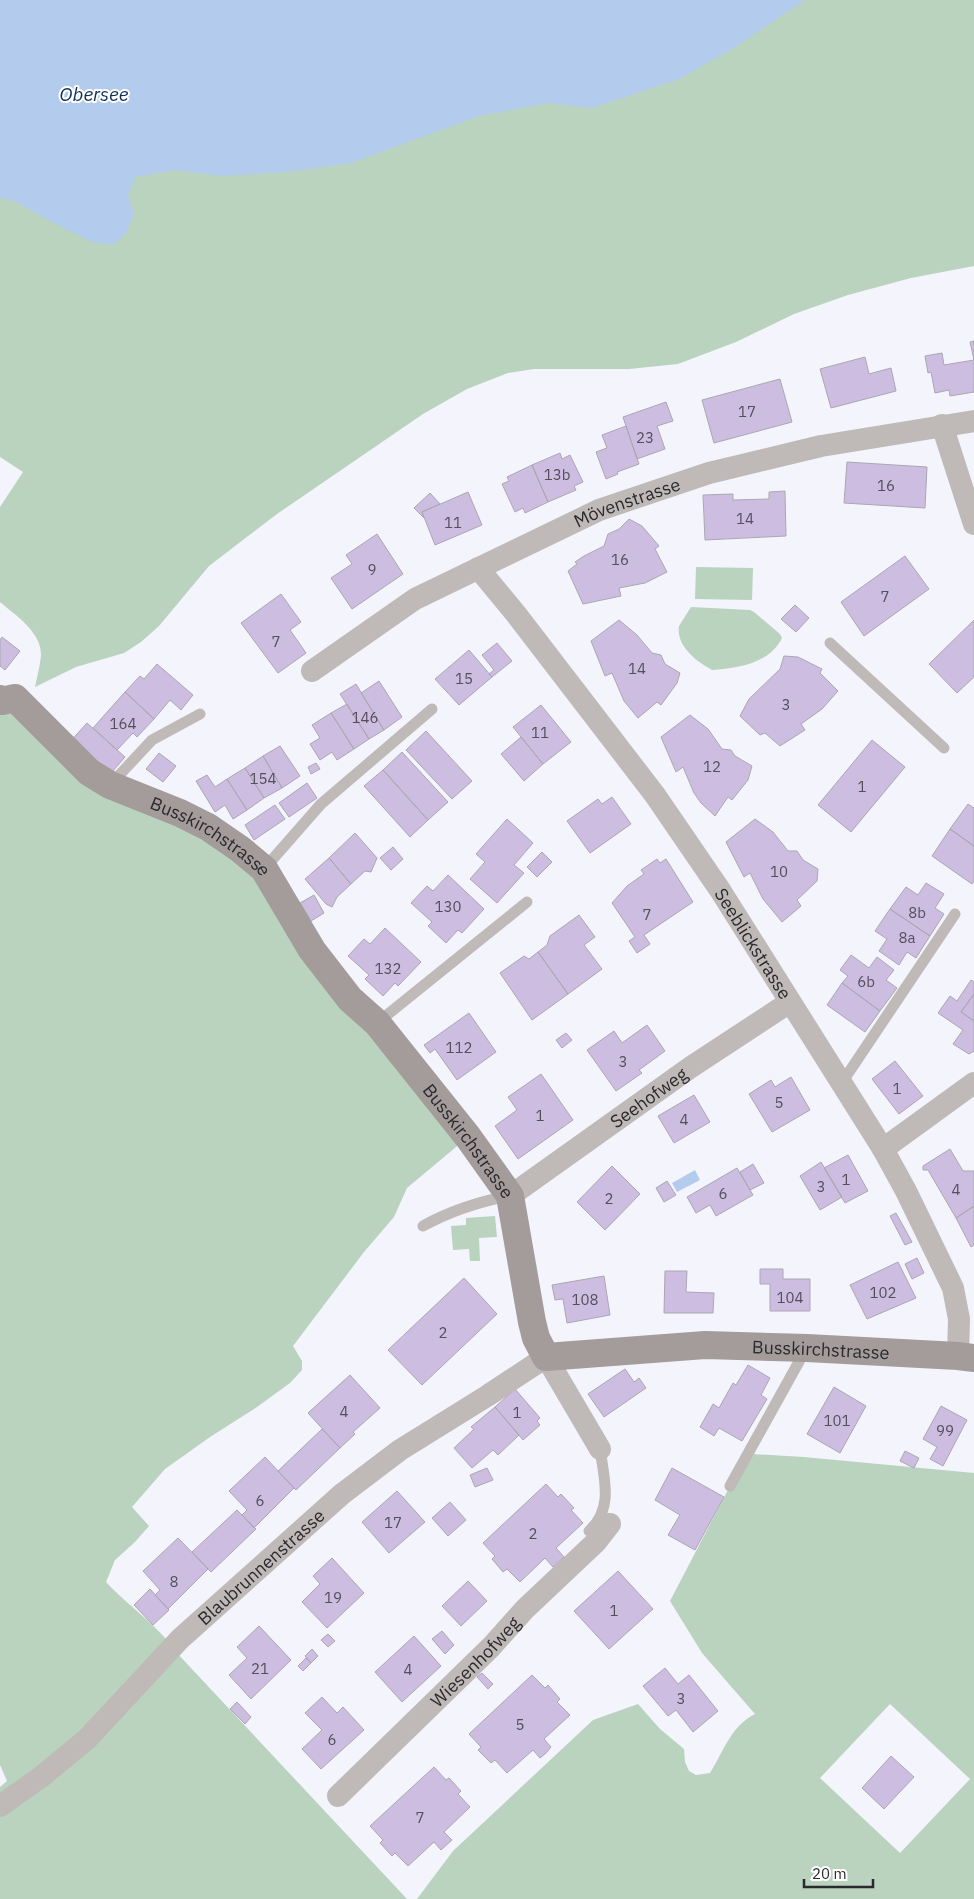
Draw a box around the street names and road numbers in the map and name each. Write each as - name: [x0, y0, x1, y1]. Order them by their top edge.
- street label: Mövenstrasse: [570, 472, 683, 532]
- street label: Busskirchstrasse: [147, 791, 277, 880]
- street label: Seeblickstrasse: [710, 883, 797, 1003]
- street label: Seehofweg: [605, 1062, 692, 1133]
- street label: Busskirchstrasse: [418, 1079, 519, 1203]
- street label: Busskirchstrasse: [752, 1335, 890, 1364]
- street label: Blaubrunnenstrasse: [193, 1504, 329, 1629]
- street label: Wiesenhofweg: [425, 1611, 525, 1712]

